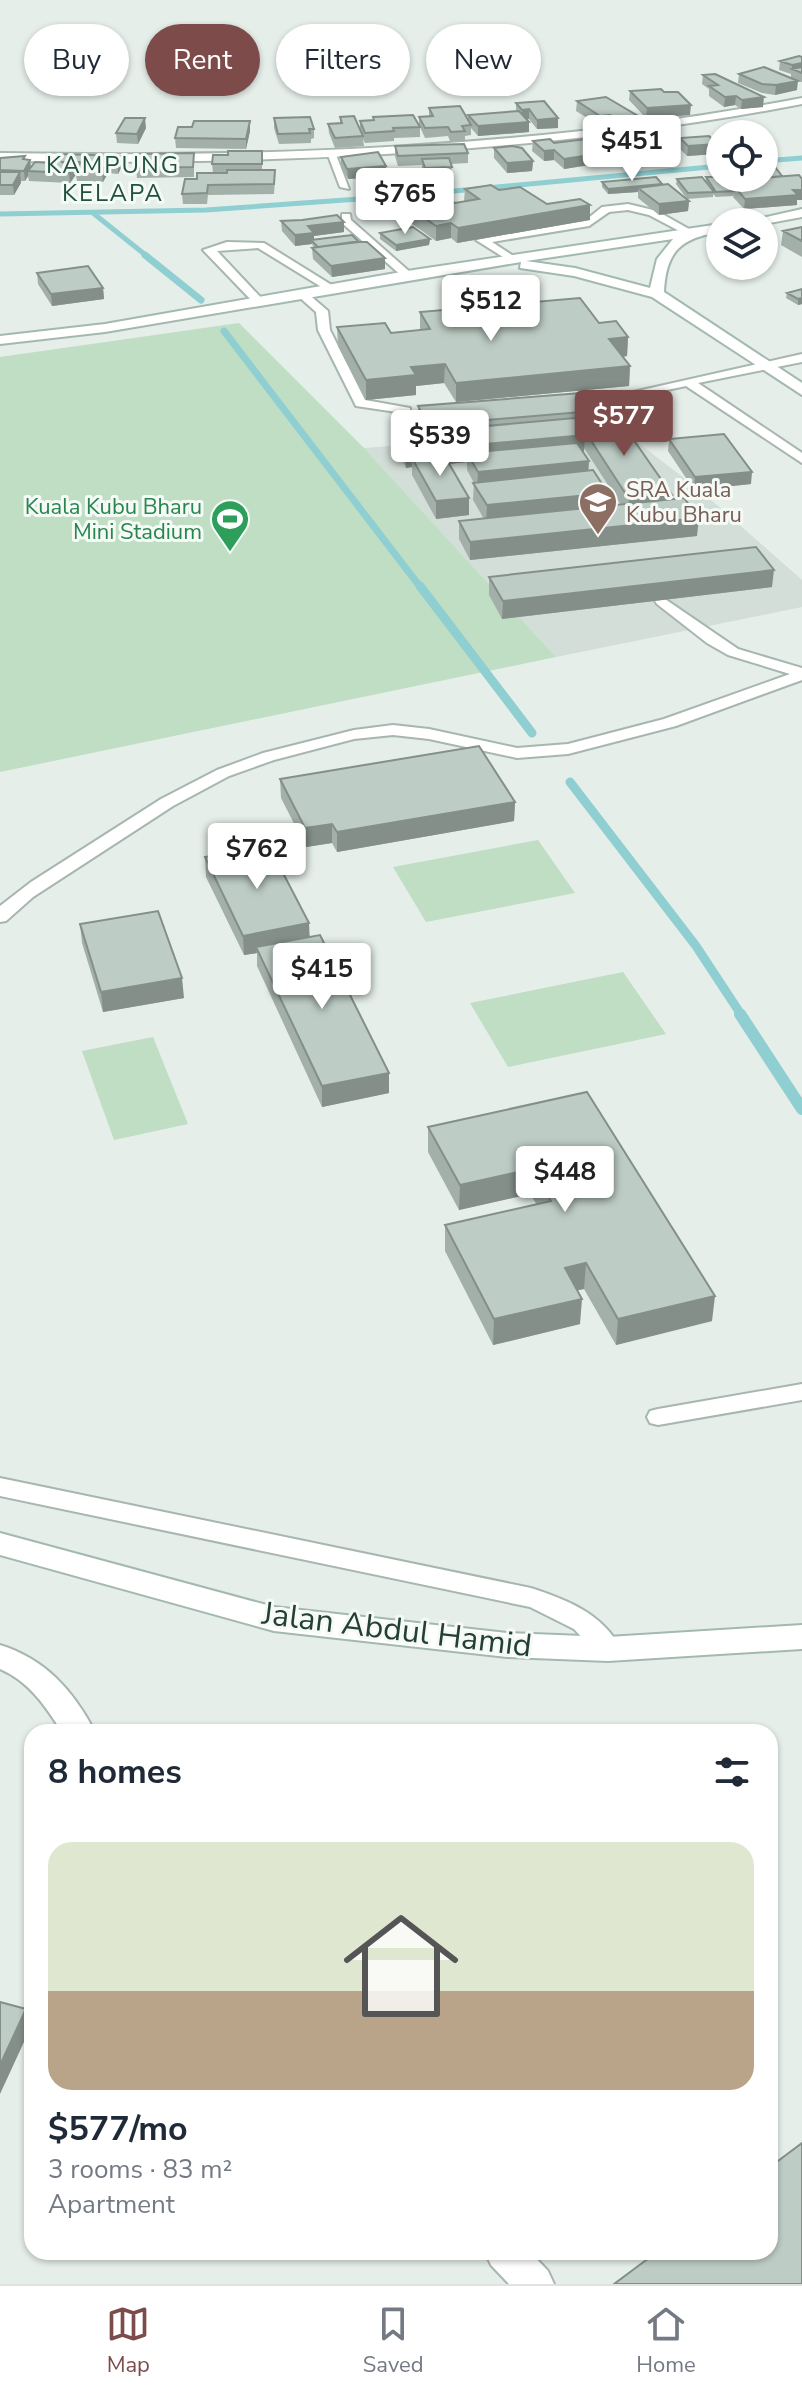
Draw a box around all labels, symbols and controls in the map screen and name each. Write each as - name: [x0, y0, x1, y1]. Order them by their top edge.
- chip: Buy: [24, 24, 129, 96]
- chip: Rent: [145, 24, 260, 96]
- chip: Filters: [276, 24, 410, 96]
- chip: New: [426, 24, 541, 96]
- pin: $451: [585, 115, 679, 183]
- map controls: [706, 120, 778, 280]
- button: locate: [706, 120, 778, 192]
- text: $451: [601, 123, 663, 158]
- district label: KAMPUNG KELAPA: [46, 149, 180, 209]
- pin: $765: [358, 168, 452, 236]
- text: $765: [374, 176, 436, 211]
- button: layers: [706, 208, 778, 280]
- pin: $512: [444, 275, 538, 343]
- text: $512: [460, 283, 522, 318]
- pin: $577: [577, 390, 671, 458]
- text: $577: [593, 398, 655, 433]
- pin: $539: [393, 410, 487, 478]
- text: $539: [409, 418, 471, 453]
- place label: SRA Kuala Kubu Bharu: [626, 475, 742, 530]
- school or university icon: SRA Kuala Kubu Bharu: [577, 481, 619, 536]
- place label: Kuala Kubu Bharu Mini Stadium: [25, 492, 202, 547]
- sports icon: Kuala Kubu Bharu Mini Stadium: [209, 498, 251, 553]
- pin: $762: [210, 823, 304, 891]
- text: $762: [226, 831, 288, 866]
- pin: $415: [275, 943, 369, 1011]
- text: $415: [291, 951, 353, 986]
- pin: $448: [518, 1146, 612, 1214]
- text: $448: [534, 1154, 596, 1189]
- street label: Jalan Abdul Hamid: [259, 1592, 534, 1667]
- text: 8 homes: [48, 1749, 182, 1795]
- icon: filters: [710, 1750, 754, 1794]
- icon: home: [329, 1894, 473, 2038]
- text: $577/mo: [48, 2106, 188, 2152]
- text: 3 rooms · 83 m²: [48, 2152, 232, 2187]
- text: Apartment: [48, 2187, 175, 2222]
- tab: Map: [106, 2302, 150, 2380]
- tab: Saved: [363, 2302, 424, 2380]
- tab: Home: [636, 2302, 696, 2380]

